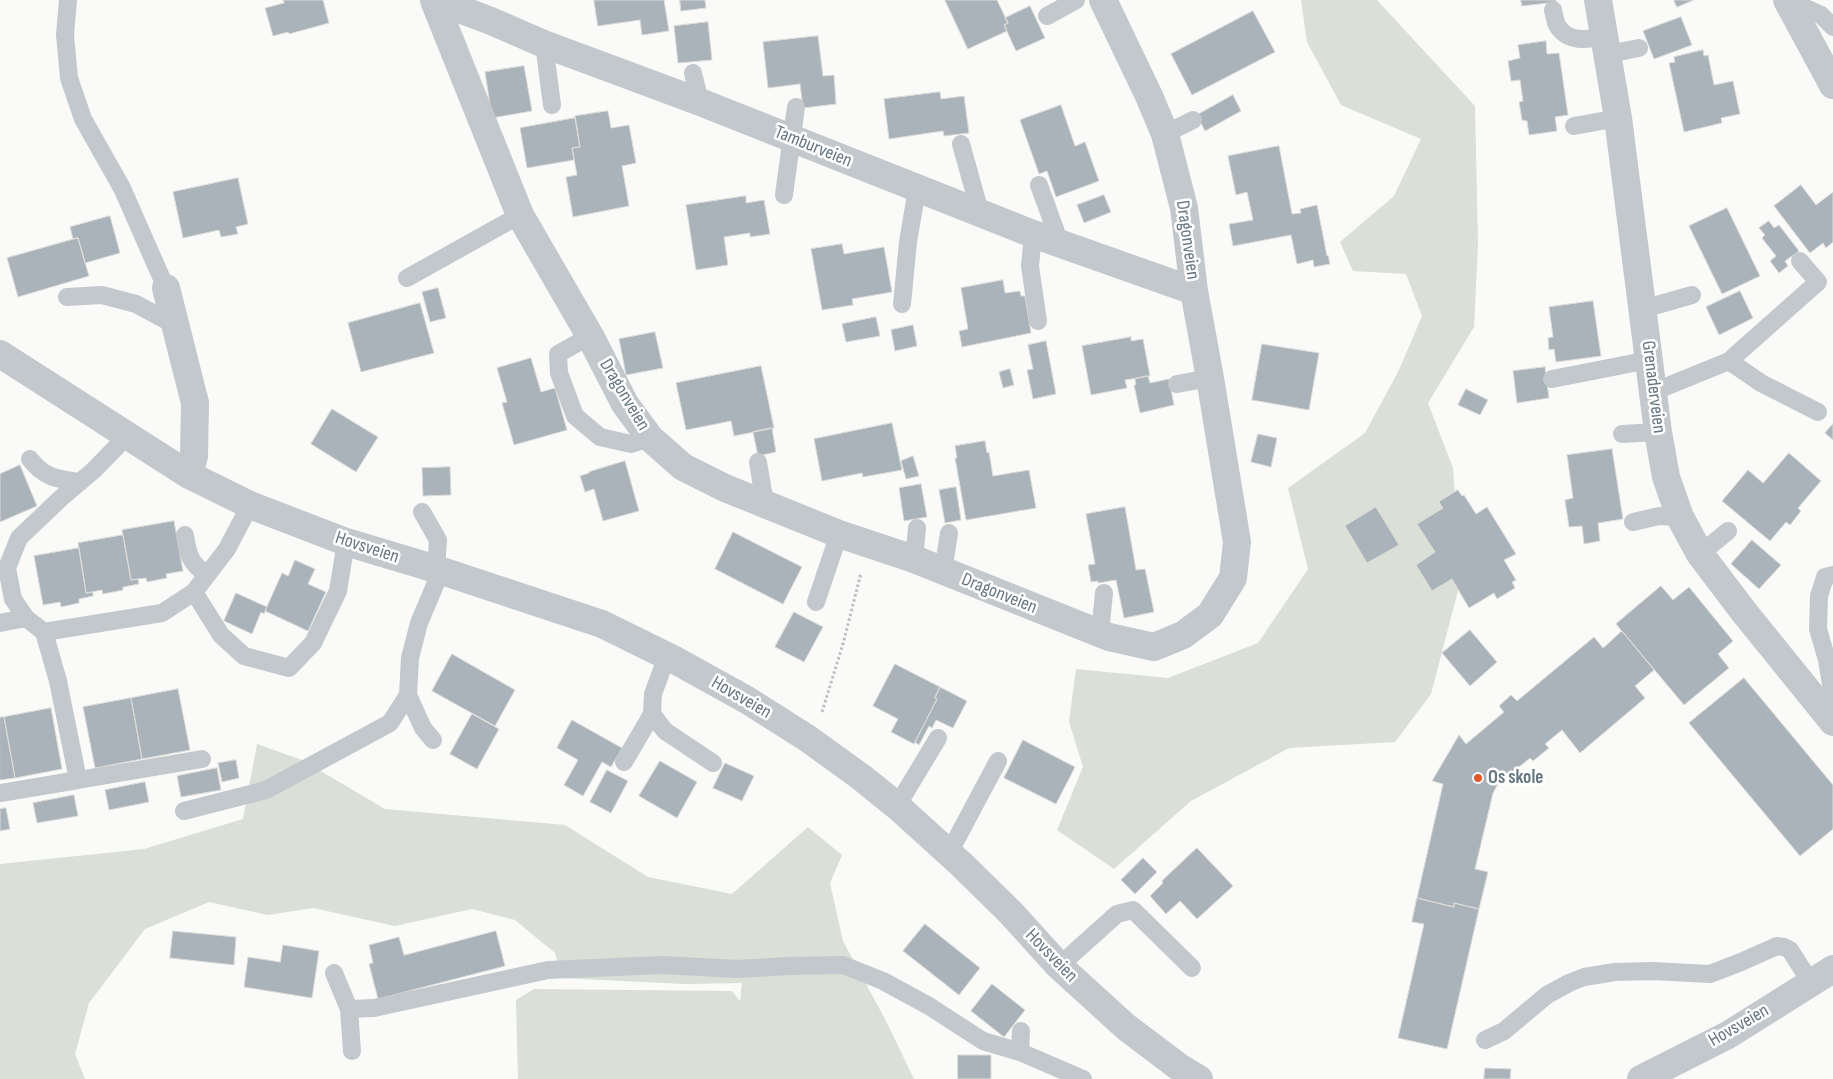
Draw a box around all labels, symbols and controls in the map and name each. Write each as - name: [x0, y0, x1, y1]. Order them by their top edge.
- street label: Tamburveien: [771, 121, 855, 173]
- street label: Dragonveien: [1170, 199, 1204, 281]
- street label: Grenaderveien: [1636, 339, 1670, 435]
- street label: Dragonveien: [594, 355, 654, 435]
- street label: Hovsveien: [332, 527, 402, 569]
- street label: Dragonveien: [958, 569, 1040, 619]
- street label: Hovsveien: [707, 672, 775, 724]
- place label: Os skole: [1488, 767, 1543, 789]
- marker: Os skole: [1472, 772, 1484, 784]
- street label: Hovsveien: [1020, 924, 1082, 988]
- street label: Hovsveien: [1705, 1000, 1773, 1052]

